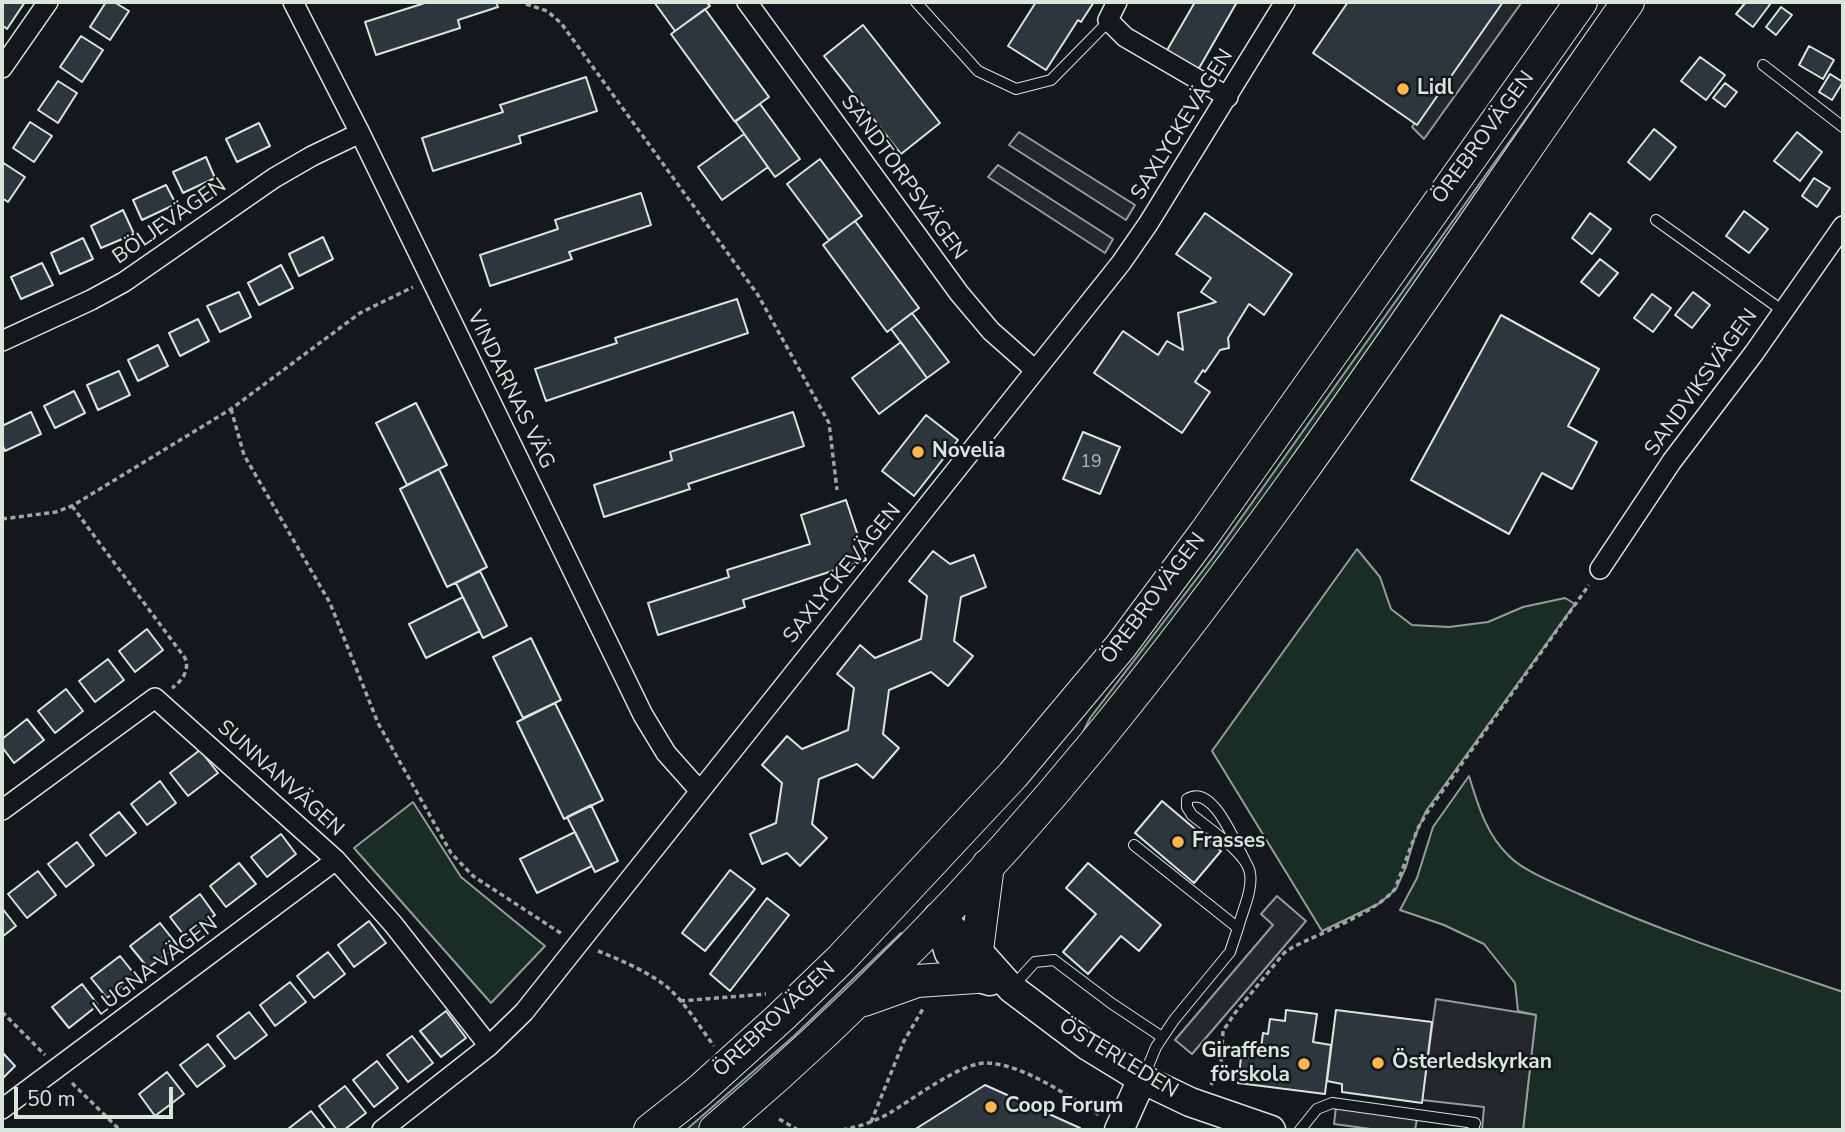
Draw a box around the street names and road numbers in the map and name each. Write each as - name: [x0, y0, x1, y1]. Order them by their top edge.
- street label: SAXLYCKEVÄGEN: [1127, 45, 1239, 205]
- street label: ÖREBROVÄGEN: [1427, 67, 1541, 209]
- street label: SANDTORPSVÄGEN: [835, 91, 971, 265]
- street label: BÖLJEVÄGEN: [108, 174, 232, 270]
- street label: SANDVIKSVÄGEN: [1640, 305, 1764, 461]
- street label: VINDARNAS VÄG: [461, 307, 559, 473]
- street label: SAXLYCKEVÄGEN: [779, 499, 907, 649]
- street label: ÖREBROVÄGEN: [1096, 528, 1212, 670]
- street label: SUNNANVÄGEN: [212, 716, 348, 842]
- street label: LUGNA VÄGEN: [89, 912, 223, 1022]
- street label: ÖREBROVÄGEN: [709, 957, 841, 1083]
- street label: ÖSTERLEDEN: [1054, 1014, 1182, 1104]

